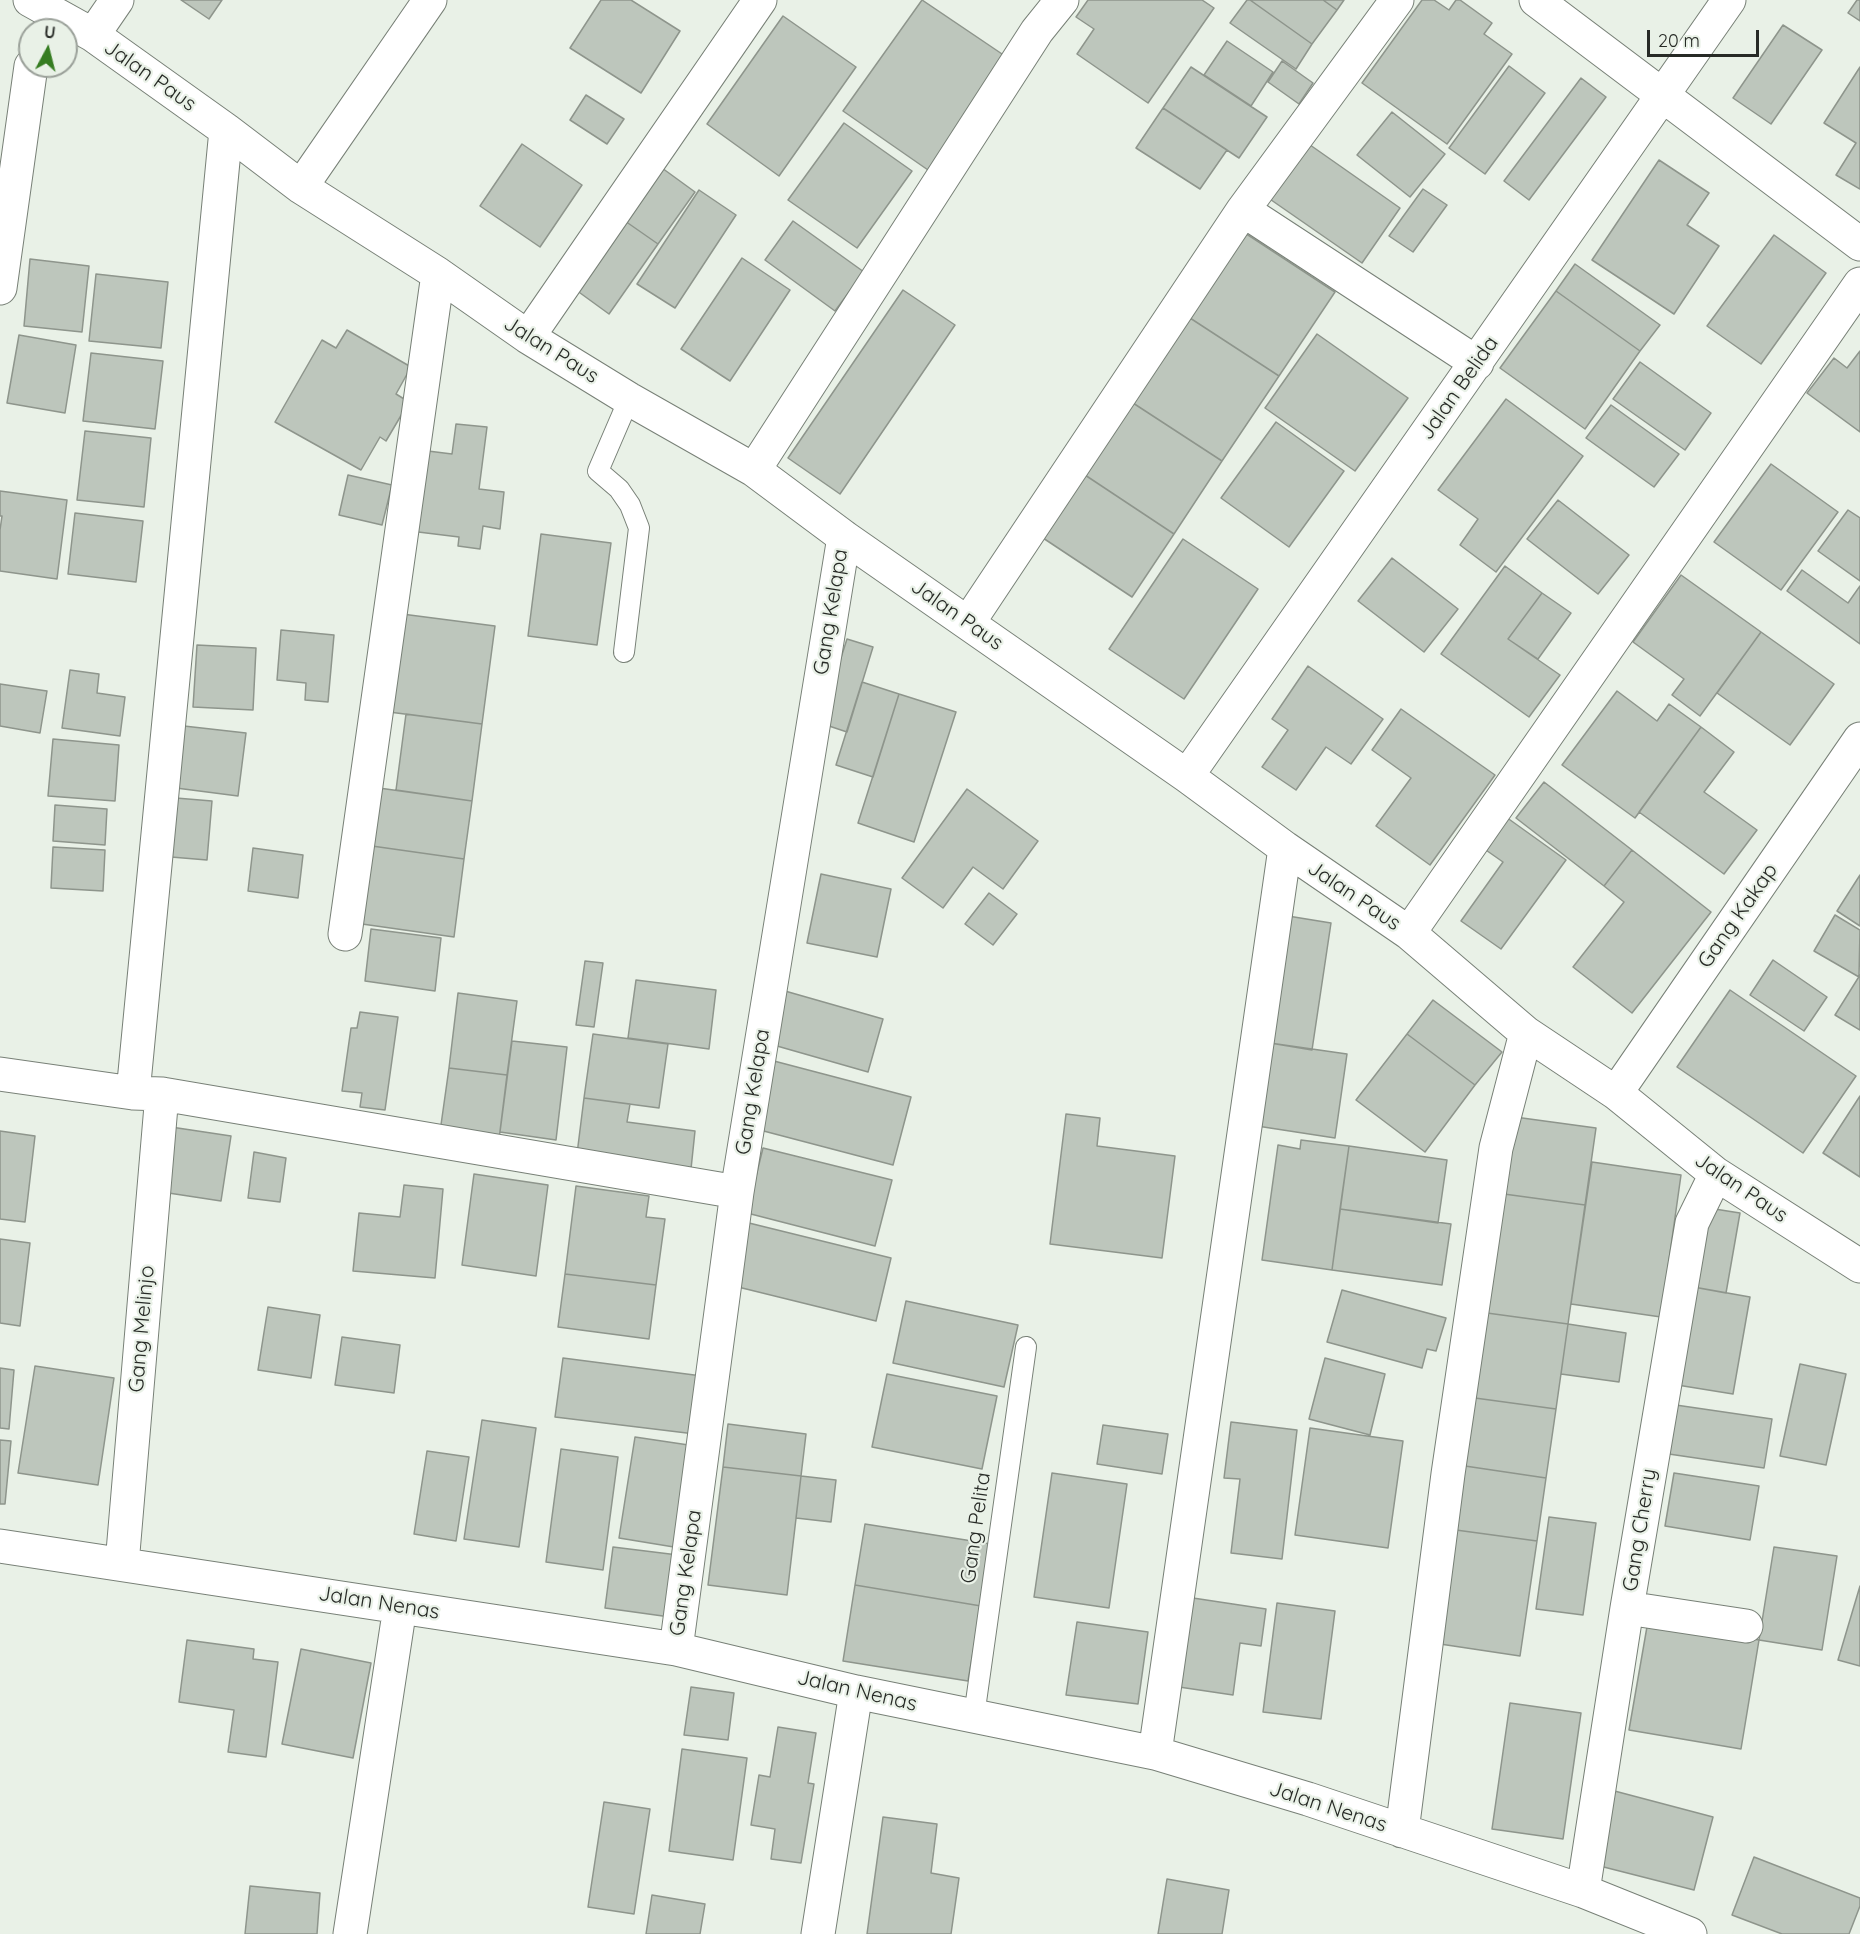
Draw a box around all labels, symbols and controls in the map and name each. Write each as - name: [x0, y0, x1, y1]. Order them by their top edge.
- north arrow: [18, 18, 78, 78]
- scale bar: [1650, 18, 1762, 56]
- text: U: [43, 22, 57, 43]
- text: 20 m: [1658, 29, 1700, 52]
- street label: Jalan Paus: [99, 35, 201, 117]
- street label: Jalan Paus: [499, 311, 603, 389]
- street label: Jalan Belida: [1414, 331, 1504, 445]
- street label: Gang Kelapa: [809, 547, 853, 677]
- street label: Jalan Paus: [906, 574, 1008, 656]
- street label: Jalan Paus: [1303, 856, 1405, 936]
- street label: Gang Kakap: [1693, 859, 1783, 973]
- street label: Gang Kelapa: [731, 1027, 775, 1157]
- street label: Jalan Paus: [1690, 1148, 1792, 1228]
- street label: Gang Melinjo: [124, 1264, 160, 1394]
- street label: Gang Cherry: [1618, 1467, 1662, 1593]
- street label: Gang Pelita: [956, 1471, 996, 1585]
- street label: Gang Kelapa: [665, 1508, 707, 1638]
- street label: Jalan Nenas: [317, 1581, 441, 1625]
- street label: Jalan Nenas: [795, 1665, 919, 1717]
- street label: Jalan Nenas: [1266, 1776, 1390, 1838]

